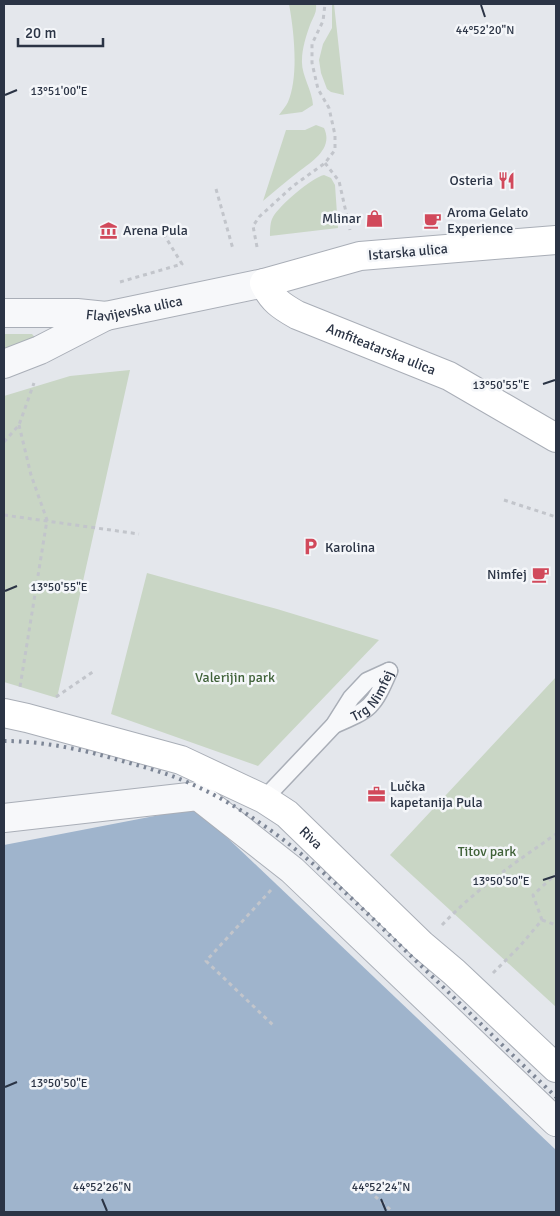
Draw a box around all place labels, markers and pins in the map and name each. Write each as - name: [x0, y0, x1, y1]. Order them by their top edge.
- restaurant icon: Osteria: [497, 170, 517, 190]
- place label: Osteria: [450, 172, 493, 189]
- place label: Aroma Gelato Experience: [447, 204, 528, 237]
- shop icon: Mlinar: [365, 208, 385, 228]
- place label: Mlinar: [322, 210, 362, 227]
- cafe icon: Aroma Gelato Experience: [423, 210, 443, 230]
- museum icon: Arena Pula: [99, 220, 119, 240]
- place label: Arena Pula: [123, 222, 188, 239]
- parking icon: Karolina: [301, 537, 321, 557]
- place label: Karolina: [325, 539, 375, 556]
- cafe icon: Nimfej: [531, 564, 551, 584]
- place label: Nimfej: [487, 566, 527, 583]
- place label: Lučka kapetanija Pula: [390, 778, 483, 811]
- office icon: Lučka kapetanija Pula: [366, 784, 386, 804]

